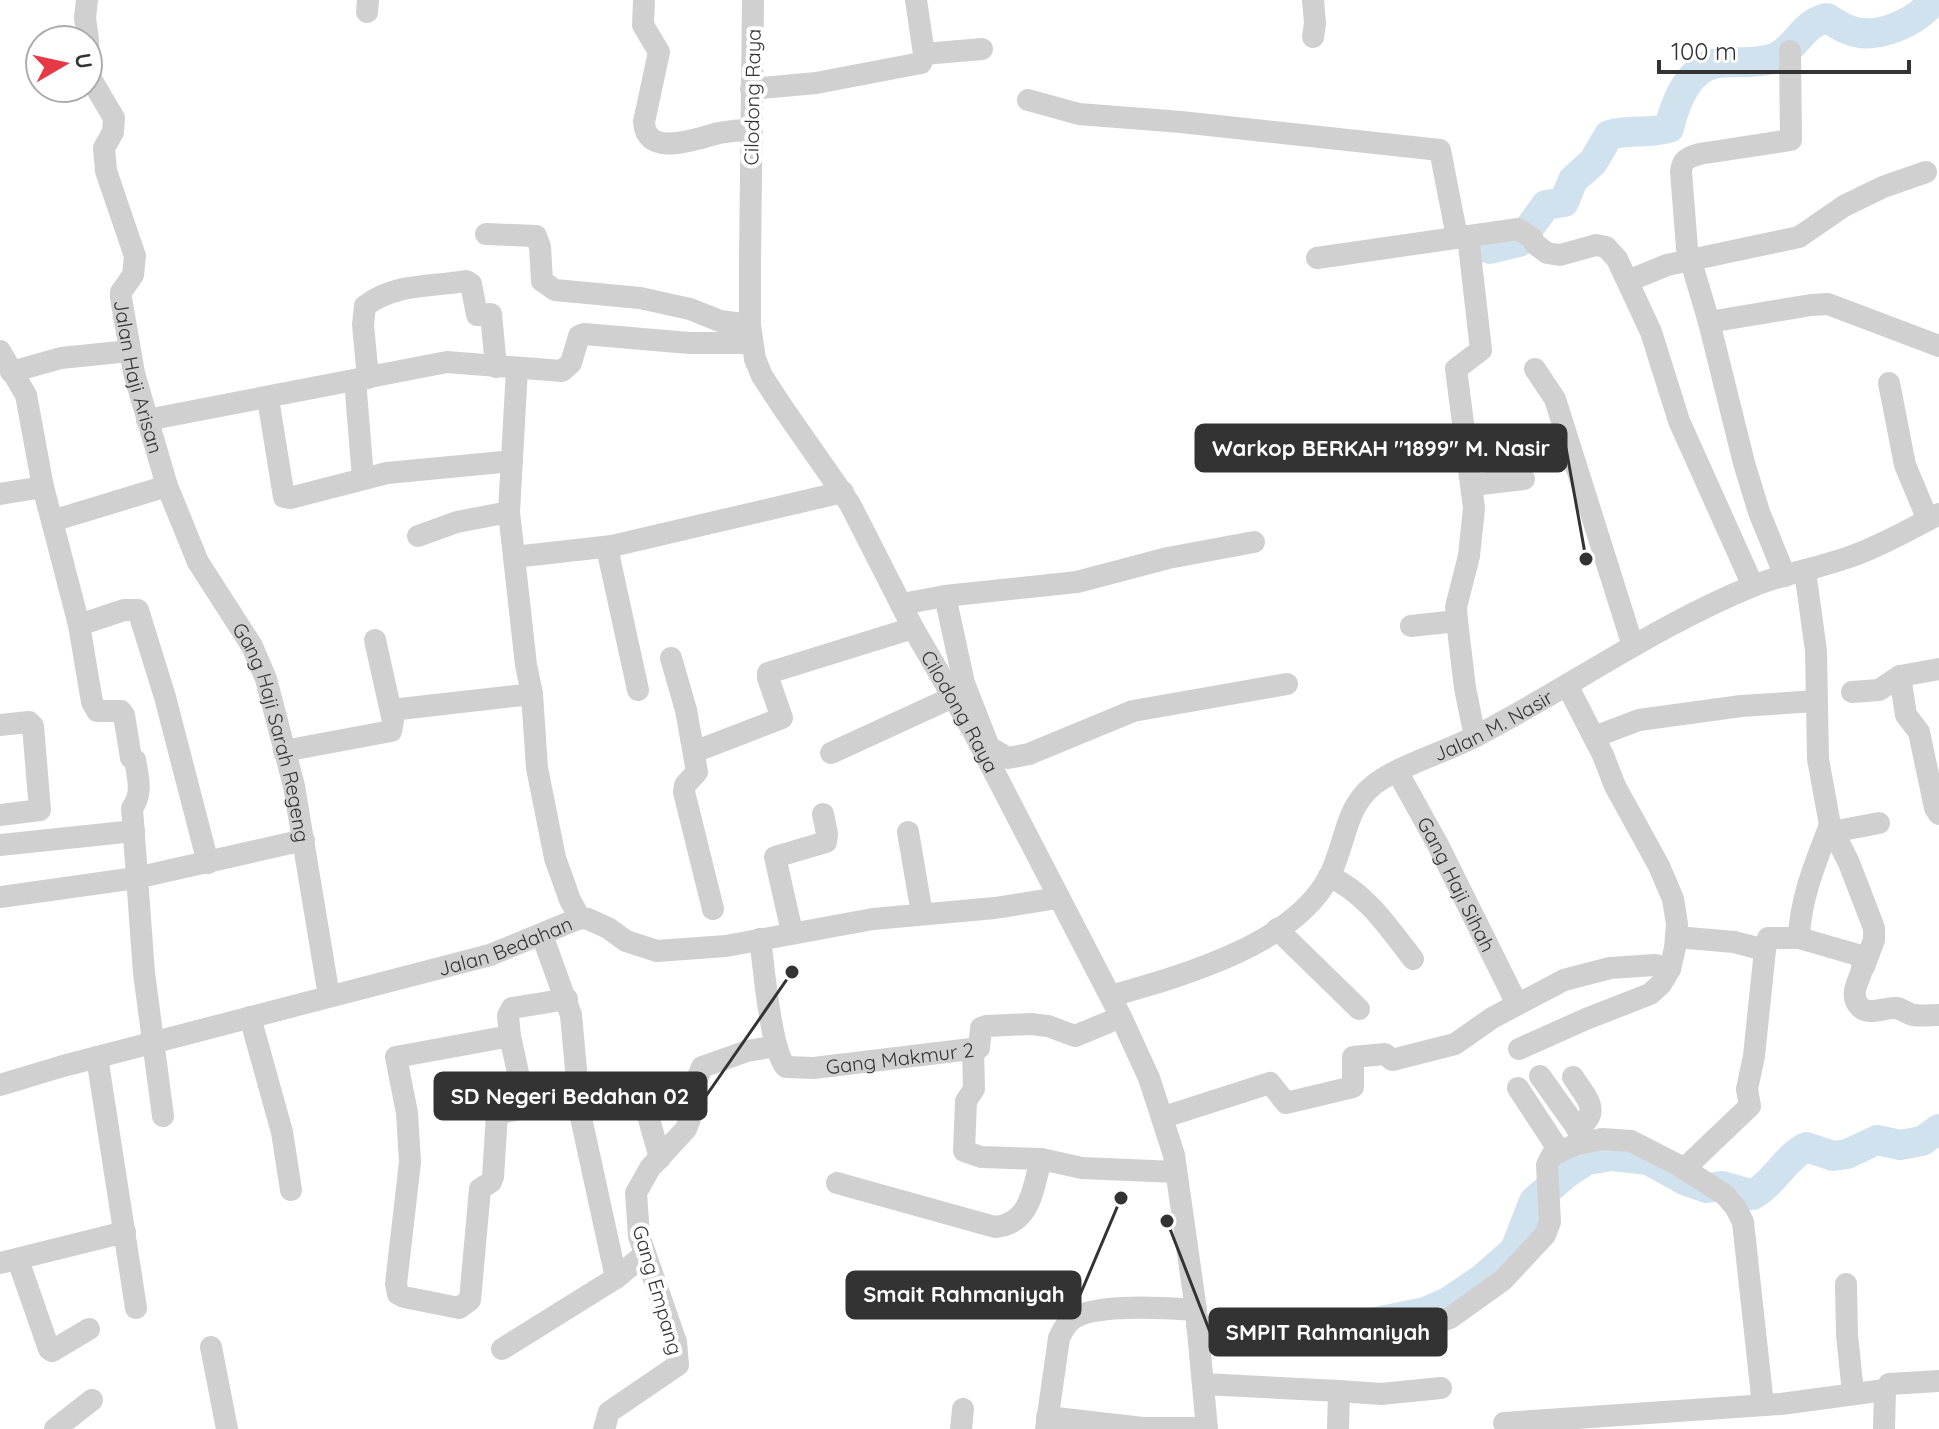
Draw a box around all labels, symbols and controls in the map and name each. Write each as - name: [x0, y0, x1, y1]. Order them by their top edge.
- north arrow: [24, 24, 104, 104]
- scale bar: [1659, 24, 1909, 74]
- street label: Cilodong Raya: [738, 28, 766, 166]
- text: 100 m: [1671, 36, 1737, 66]
- text: U: [69, 51, 99, 71]
- street label: Jalan Haji Arisan: [109, 298, 169, 456]
- callout: Warkop BERKAH "1899" M. Nasir: [1196, 425, 1566, 471]
- text: Warkop BERKAH "1899" M. Nasir: [1212, 434, 1550, 462]
- street label: Gang Haji Sarah Regeng: [227, 617, 316, 844]
- street label: Cilodong Raya: [916, 645, 1005, 777]
- street label: Jalan M. Nasir: [1430, 684, 1557, 766]
- street label: Gang Haji Sihah: [1412, 812, 1501, 956]
- street label: Jalan Bedahan: [435, 910, 576, 981]
- street label: Gang Makmur 2: [824, 1036, 975, 1079]
- callout: SD Negeri Bedahan 02: [435, 1073, 706, 1119]
- text: SD Negeri Bedahan 02: [451, 1082, 689, 1110]
- street label: Gang Empang: [628, 1222, 688, 1358]
- callout: Smait Rahmaniyah: [847, 1272, 1080, 1318]
- text: Smait Rahmaniyah: [863, 1280, 1065, 1308]
- callout: SMPIT Rahmaniyah: [1210, 1309, 1446, 1355]
- text: SMPIT Rahmaniyah: [1226, 1318, 1430, 1346]

